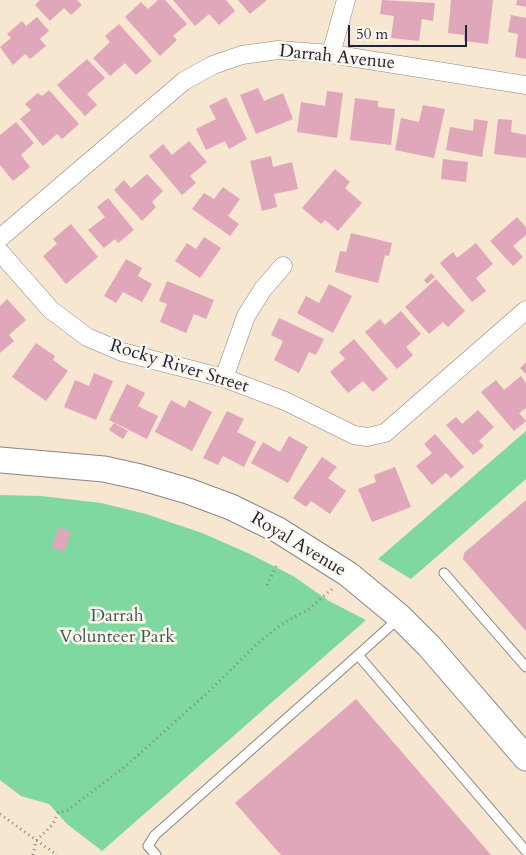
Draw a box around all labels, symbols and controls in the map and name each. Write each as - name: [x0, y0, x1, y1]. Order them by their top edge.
- scale bar: [351, 15, 470, 47]
- text: 50 m: [356, 24, 388, 44]
- street label: Darrah Avenue: [278, 41, 396, 75]
- street label: Rocky River Street: [107, 336, 251, 398]
- street label: Royal Avenue: [246, 508, 350, 582]
- park label: Darrah Volunteer Park: [59, 606, 175, 649]

